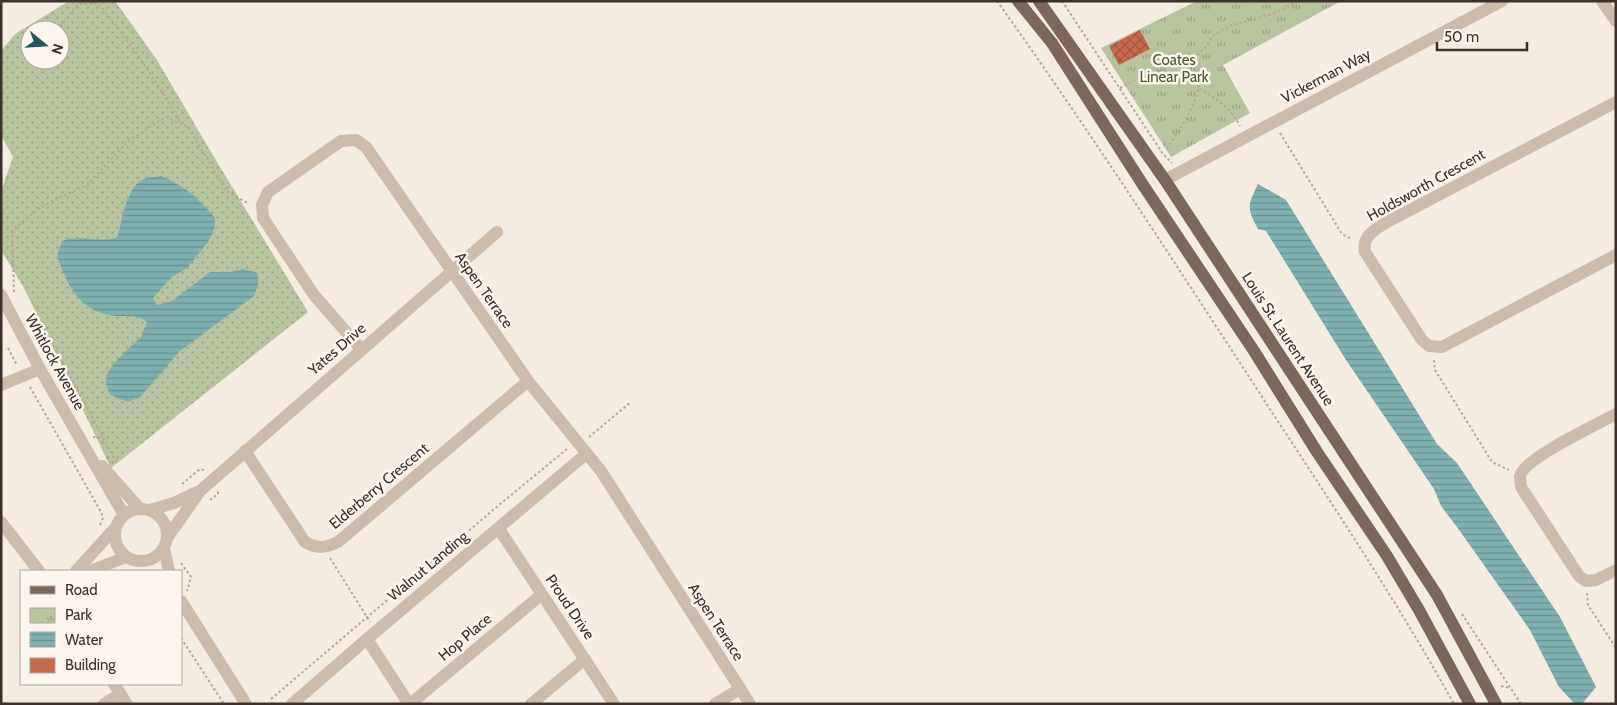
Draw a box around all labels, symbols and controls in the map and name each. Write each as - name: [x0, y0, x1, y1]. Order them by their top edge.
- north arrow: [20, 20, 70, 70]
- scale bar: [1437, 20, 1527, 52]
- text: 50 m: [1444, 28, 1479, 46]
- text: N: [47, 42, 67, 57]
- street label: Vickerman Way: [1278, 45, 1374, 107]
- park label: Coates Linear Park: [1139, 51, 1209, 86]
- street label: Holdsworth Crescent: [1364, 145, 1488, 225]
- street label: Aspen Terrace: [451, 249, 517, 332]
- street label: Louis St. Laurent Avenue: [1238, 269, 1338, 409]
- street label: Whitlock Avenue: [21, 311, 89, 413]
- street label: Yates Drive: [304, 319, 370, 380]
- street label: Elderberry Crescent: [326, 439, 432, 533]
- street label: Walnut Landing: [384, 527, 472, 605]
- legend: [20, 570, 182, 685]
- street label: Proud Drive: [542, 571, 598, 643]
- street label: Aspen Terrace: [684, 580, 748, 664]
- text: Road: [65, 581, 98, 599]
- text: Park: [65, 606, 92, 624]
- street label: Hop Place: [435, 609, 496, 664]
- text: Water: [65, 631, 103, 649]
- text: Building: [65, 656, 116, 674]

